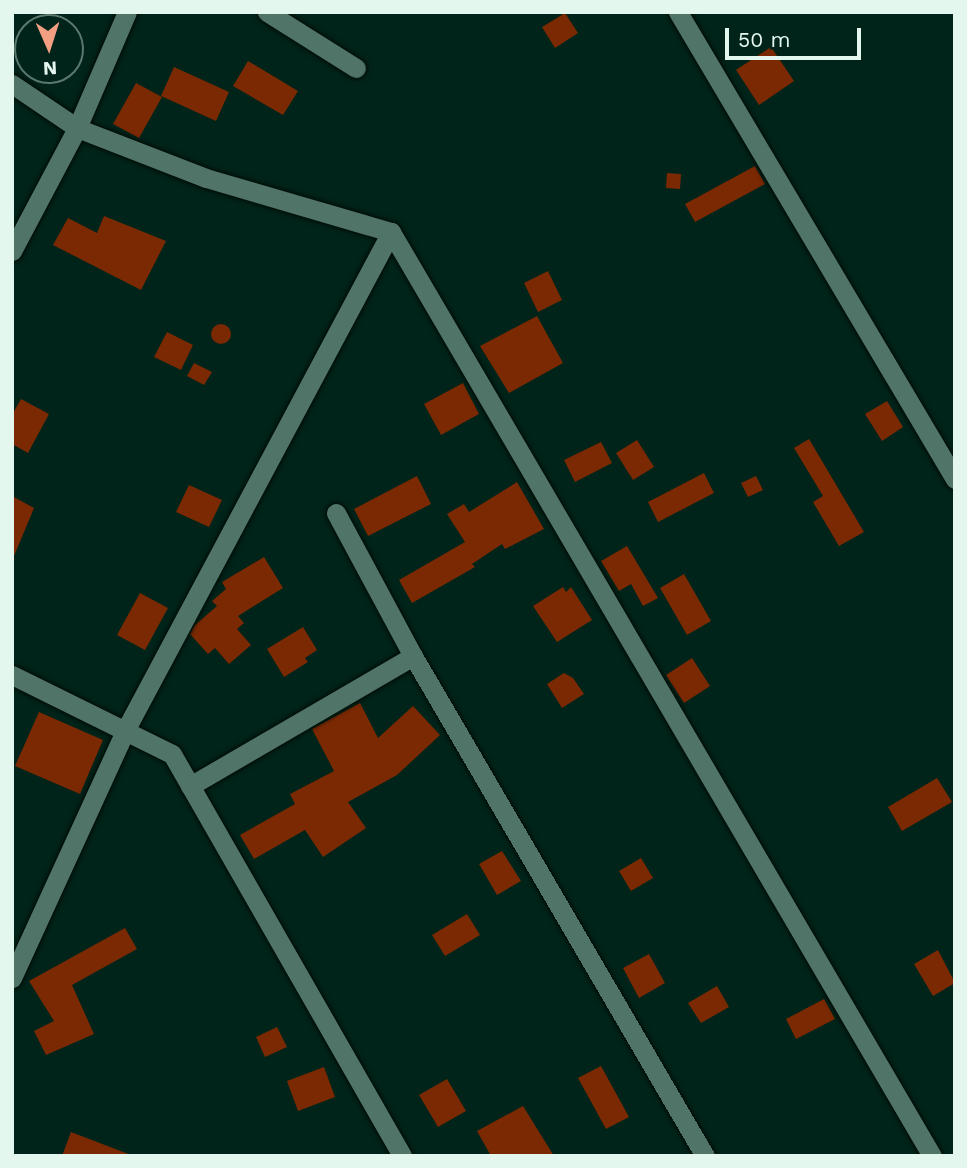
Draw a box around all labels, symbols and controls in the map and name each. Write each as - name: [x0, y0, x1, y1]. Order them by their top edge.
- north arrow: [14, 14, 84, 84]
- scale bar: [729, 14, 866, 58]
- text: 50 m: [738, 27, 790, 52]
- text: N: [42, 57, 58, 80]

